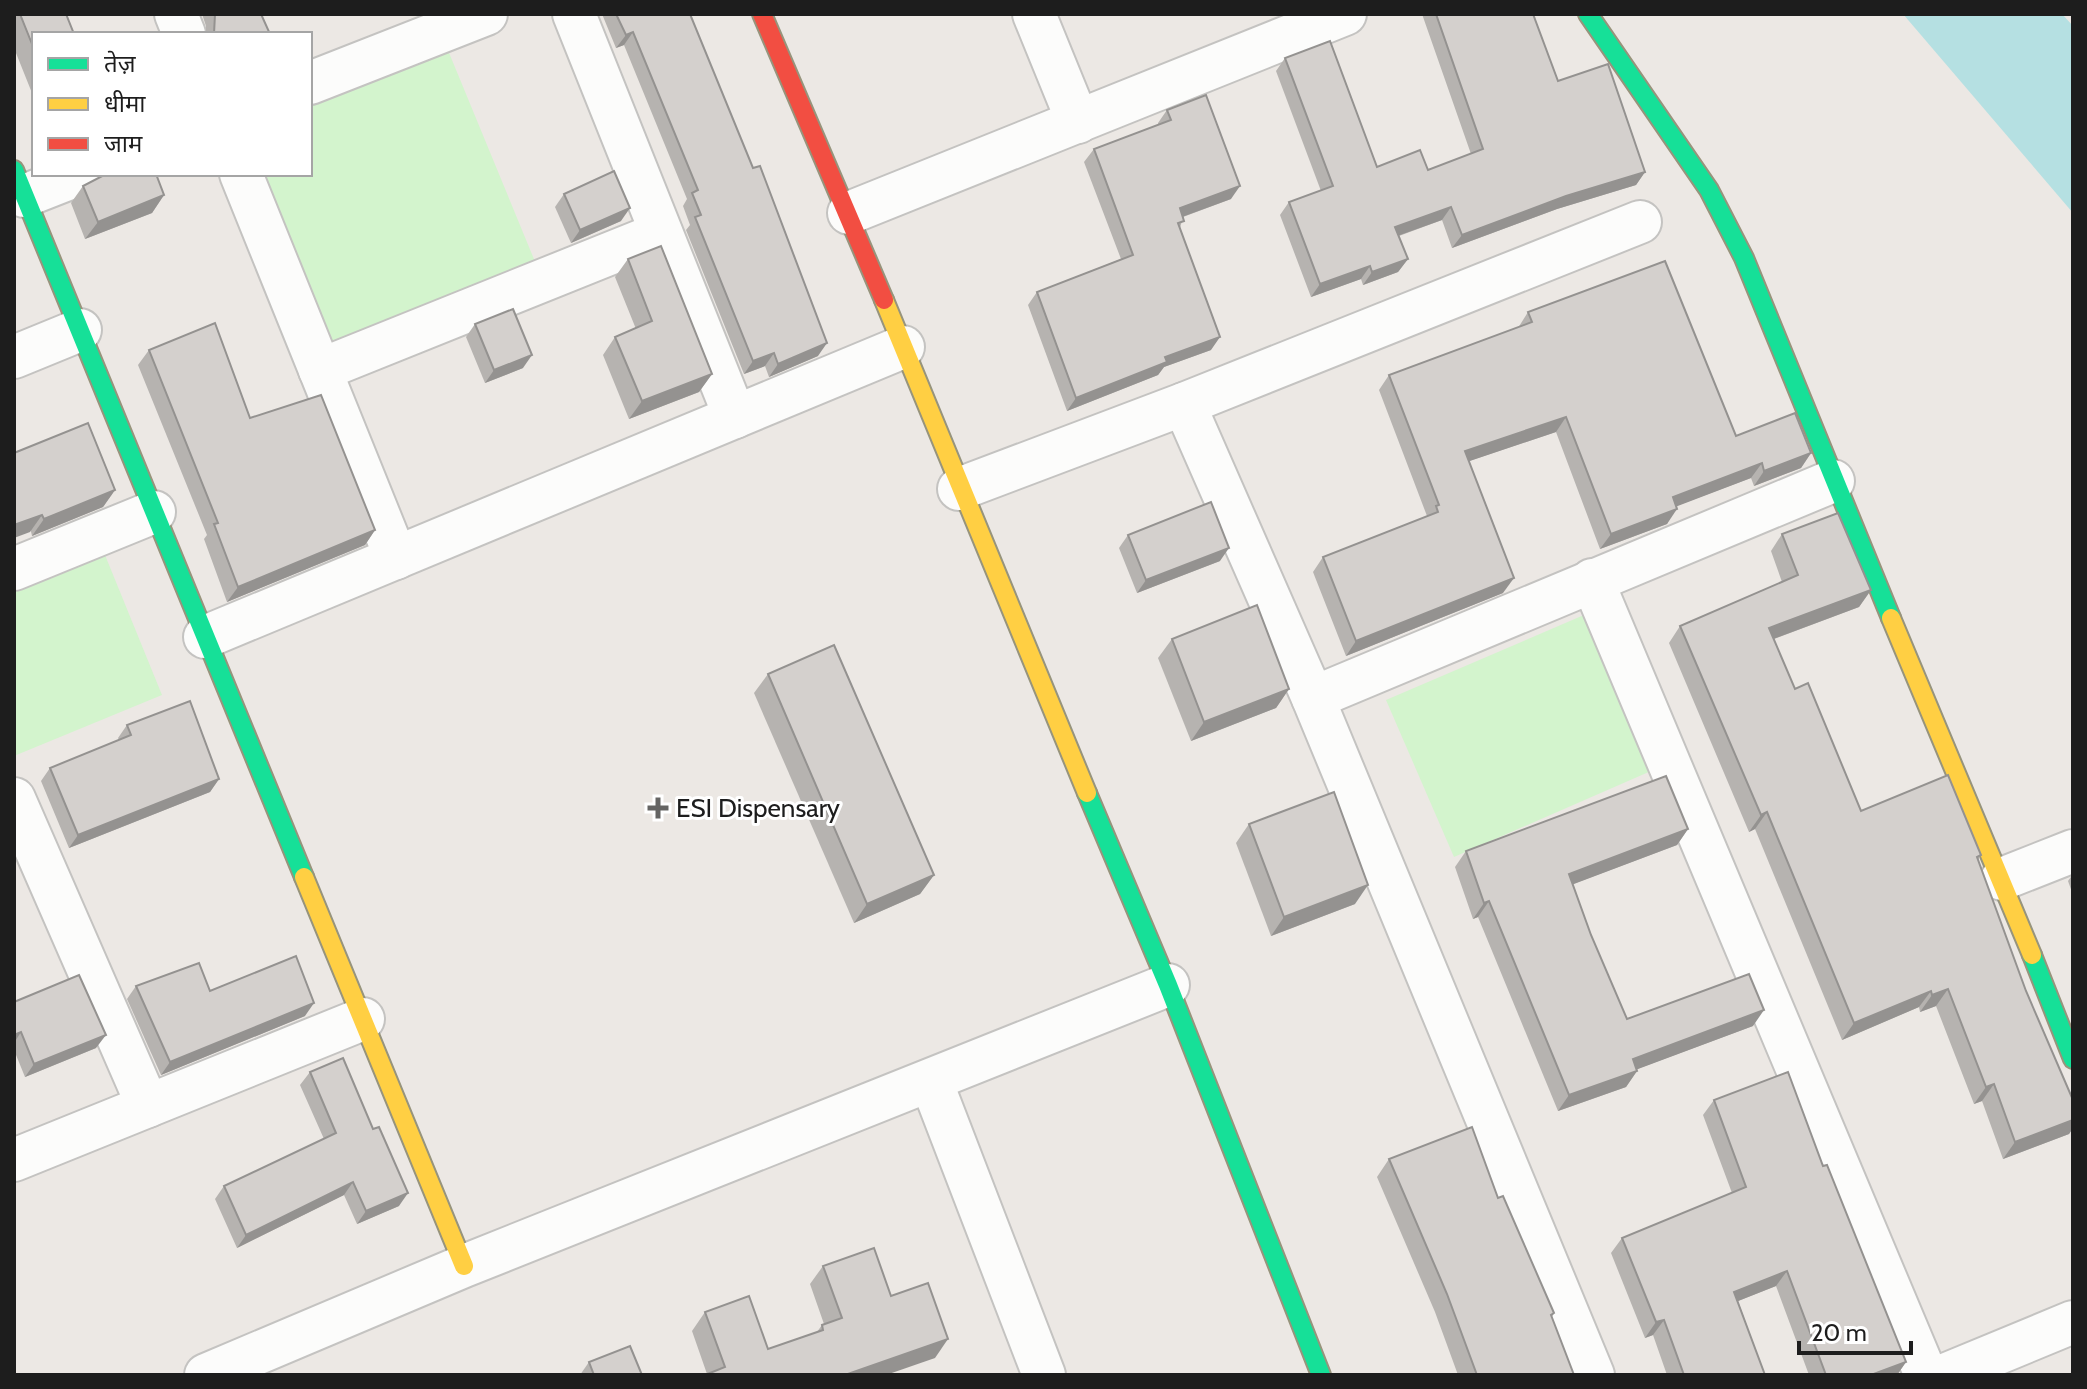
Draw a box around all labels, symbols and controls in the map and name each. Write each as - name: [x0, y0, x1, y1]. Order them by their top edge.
- legend: [32, 32, 312, 176]
- text: तेज़: [104, 49, 137, 78]
- text: धीमा: [104, 89, 146, 118]
- text: जाम: [104, 129, 143, 158]
- place label: ESI Dispensary: [676, 792, 840, 824]
- marker: ESI Dispensary: [647, 797, 669, 819]
- scale bar: [1799, 1305, 1911, 1355]
- text: 20 m: [1811, 1318, 1867, 1347]

